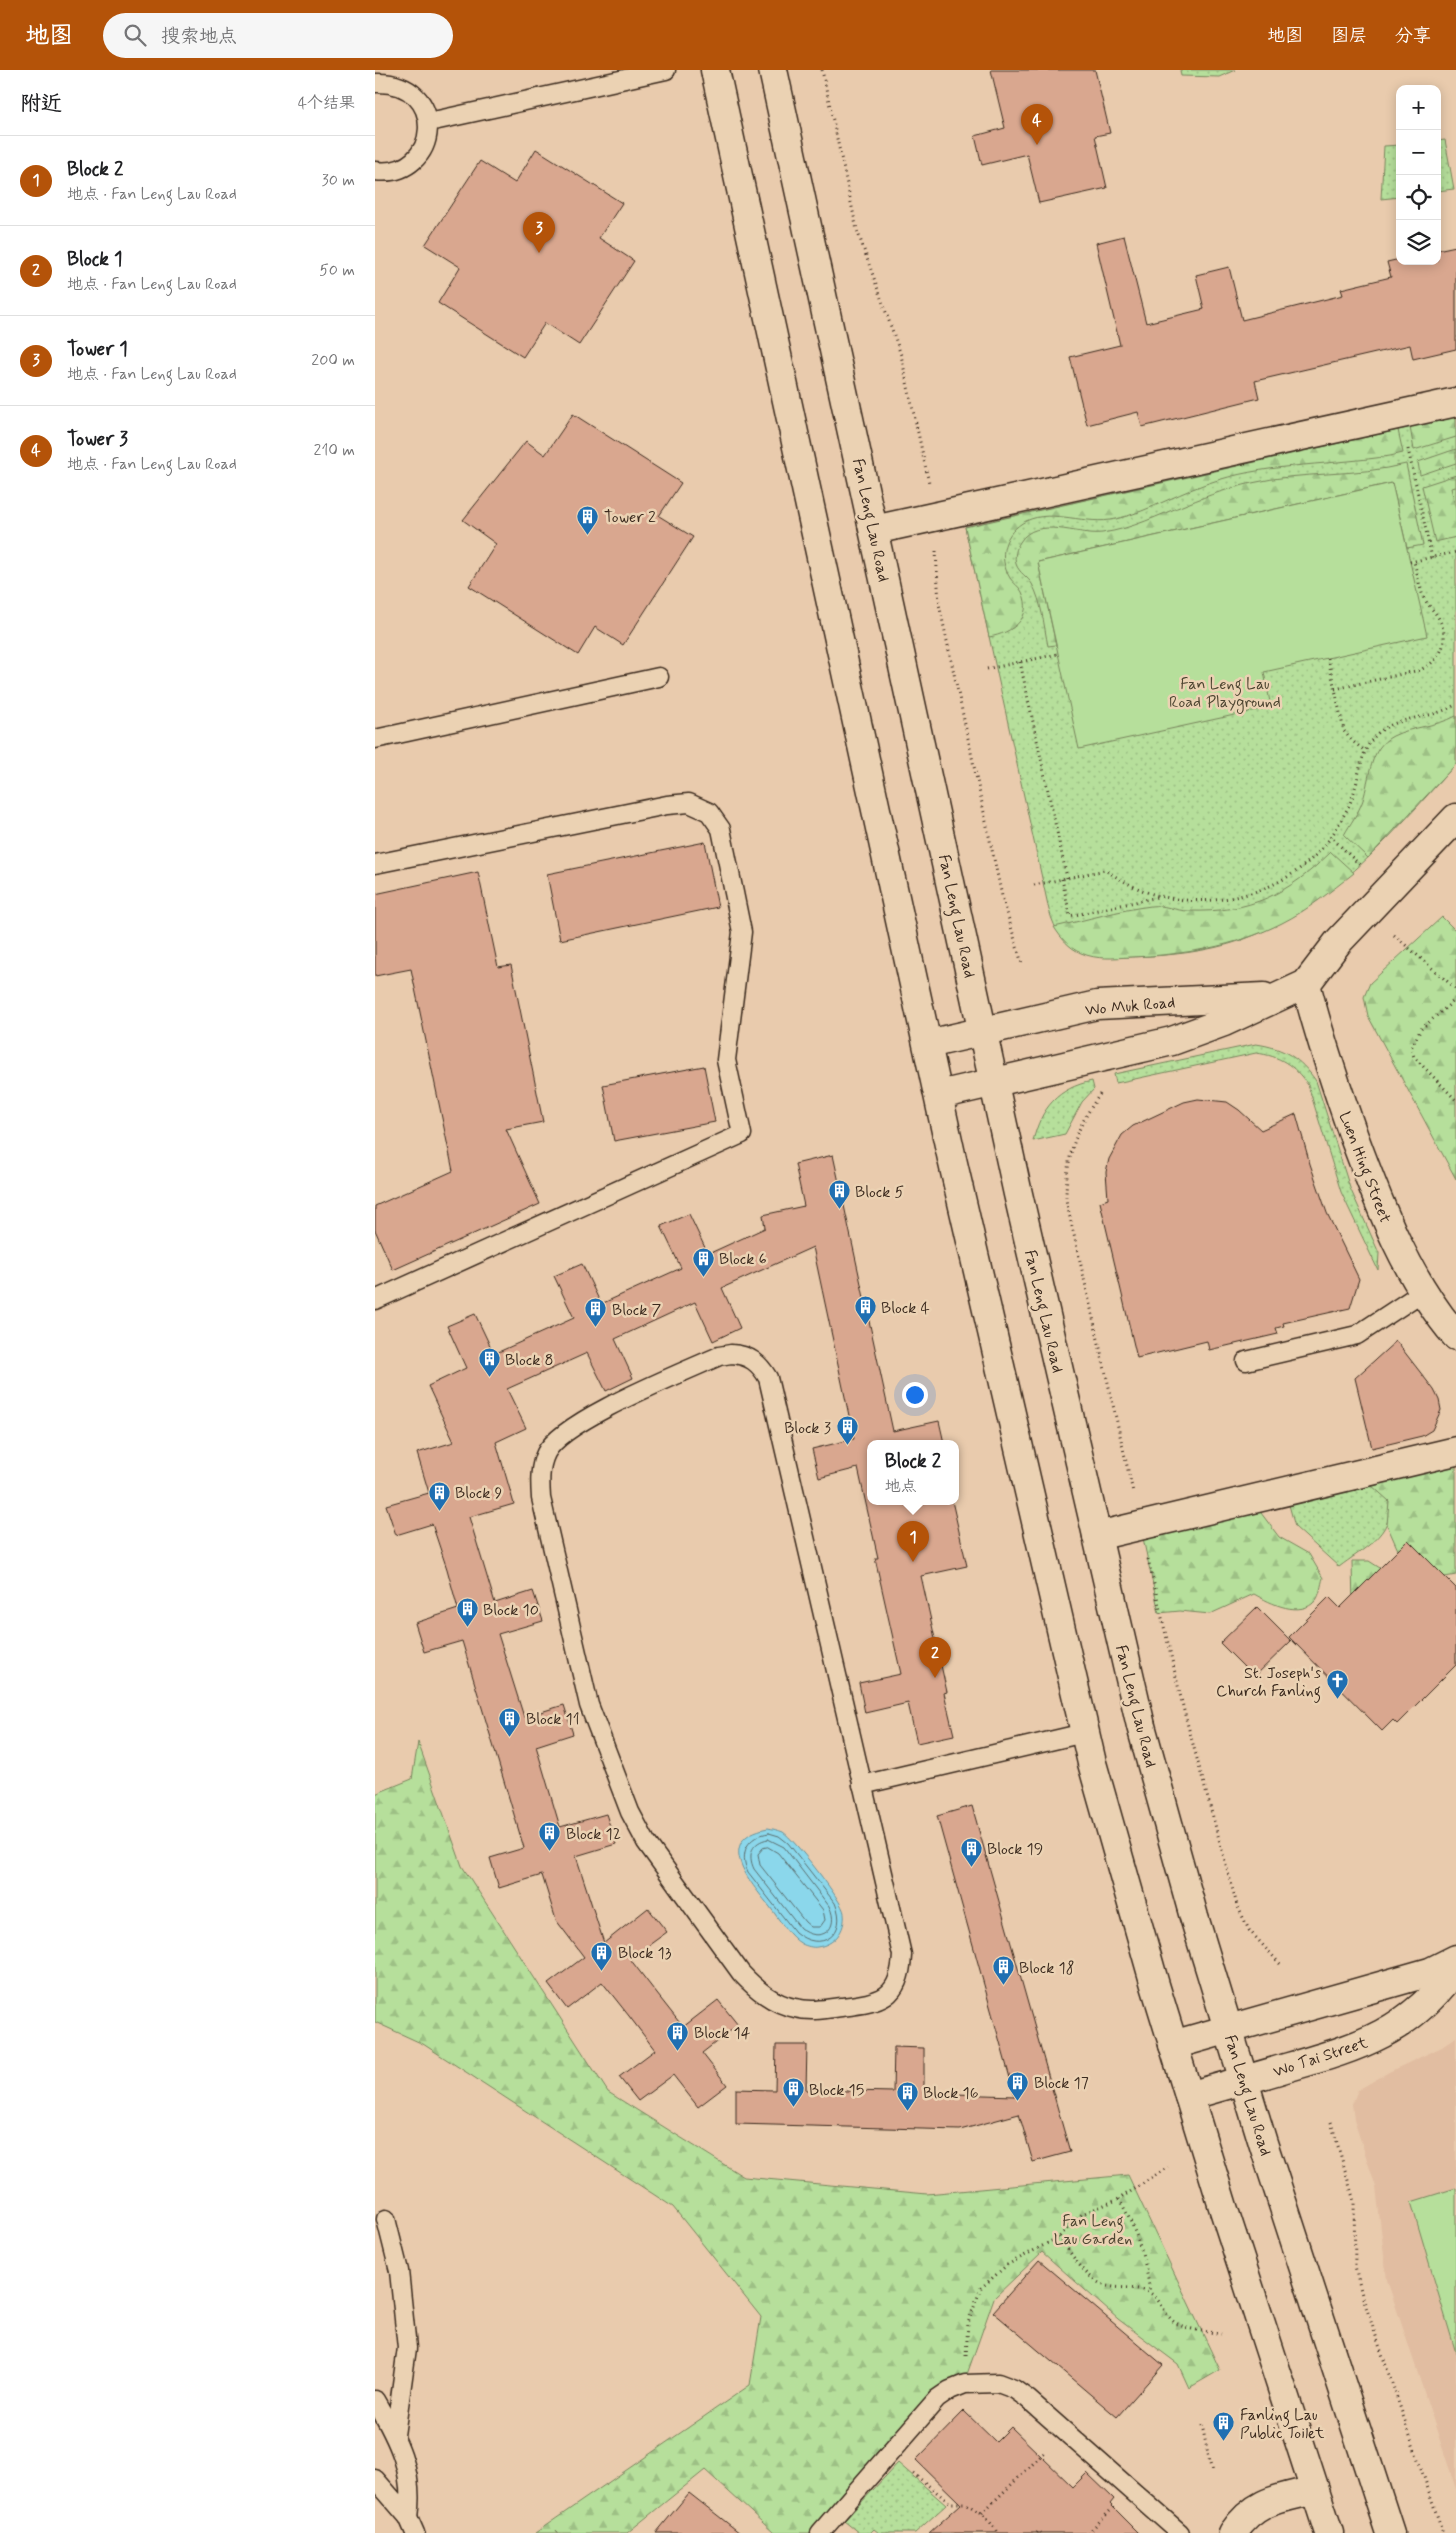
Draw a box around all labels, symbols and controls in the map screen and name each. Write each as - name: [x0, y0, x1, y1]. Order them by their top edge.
- search box: [103, 13, 453, 58]
- text: 地图: [25, 21, 73, 52]
- icon: search: [121, 21, 149, 49]
- text: 搜索地点: [161, 24, 237, 49]
- text: 地图: [1267, 24, 1303, 48]
- text: 图层: [1331, 24, 1367, 48]
- text: 分享: [1395, 24, 1431, 48]
- map controls: [1396, 85, 1441, 265]
- button: +: [1396, 85, 1441, 130]
- text: 附近: [20, 90, 62, 118]
- text: 4个结果: [298, 93, 355, 114]
- pin: 4: [1021, 104, 1053, 145]
- button: −: [1396, 130, 1441, 175]
- text: Block 2: [67, 157, 123, 182]
- text: 1: [32, 170, 40, 191]
- text: 30 m: [322, 170, 355, 191]
- button: locate: [1396, 175, 1441, 220]
- text: 地点 · Fan Leng Lau Road: [67, 184, 237, 205]
- pin: 3: [523, 212, 555, 253]
- button: layers: [1396, 220, 1441, 265]
- text: Block 1: [67, 247, 122, 272]
- text: 2: [32, 260, 40, 281]
- text: 50 m: [319, 260, 355, 281]
- text: 地点 · Fan Leng Lau Road: [67, 274, 237, 295]
- text: Tower 1: [67, 337, 128, 362]
- text: 3: [32, 350, 40, 371]
- text: 200 m: [311, 350, 355, 371]
- text: 地点 · Fan Leng Lau Road: [67, 364, 237, 385]
- text: Tower 3: [67, 427, 128, 452]
- text: 4: [31, 440, 41, 461]
- text: 210 m: [314, 440, 355, 461]
- text: 地点 · Fan Leng Lau Road: [67, 454, 237, 475]
- street label: Fan Leng Lau Road: [846, 457, 894, 584]
- building icon: Tower 2: [576, 504, 600, 535]
- place label: Tower 2: [604, 507, 656, 528]
- park label: Fan Leng Lau Road Playground: [1169, 674, 1281, 714]
- street label: Fan Leng Lau Road: [932, 853, 980, 980]
- street label: Wo Muk Road: [1084, 992, 1176, 1021]
- street label: Luen Hing Street: [1333, 1109, 1396, 1227]
- building icon: Block 5: [827, 1179, 851, 1210]
- place label: Block 5: [855, 1182, 904, 1203]
- building icon: Block 6: [691, 1246, 715, 1277]
- street label: Fan Leng Lau Road: [1018, 1248, 1068, 1375]
- place label: Block 6: [719, 1249, 767, 1270]
- building icon: Block 4: [853, 1295, 877, 1326]
- building icon: Block 7: [584, 1297, 608, 1328]
- place label: Block 4: [881, 1298, 930, 1319]
- place label: Block 7: [612, 1300, 662, 1321]
- building icon: Block 8: [477, 1347, 501, 1378]
- place label: Block 8: [505, 1350, 554, 1371]
- your location: [902, 1382, 928, 1408]
- building icon: Block 3: [835, 1415, 859, 1446]
- place label: Block 3: [784, 1418, 831, 1439]
- popup: [867, 1440, 959, 1505]
- text: Block 2: [885, 1449, 941, 1474]
- text: 地点: [885, 1476, 917, 1497]
- building icon: Block 9: [427, 1480, 451, 1511]
- place label: Block 9: [455, 1483, 503, 1504]
- pin: 1: [897, 1521, 929, 1562]
- building icon: Block 10: [455, 1597, 479, 1628]
- place label: Block 10: [483, 1600, 539, 1621]
- pin: 2: [919, 1637, 951, 1678]
- street label: Fan Leng Lau Road: [1109, 1643, 1161, 1770]
- place label: St. Joseph's Church Fanling: [1216, 1663, 1321, 1703]
- church icon: St. Joseph's Church Fanling: [1325, 1669, 1349, 1700]
- building icon: Block 11: [498, 1706, 522, 1737]
- place label: Block 11: [526, 1709, 580, 1730]
- building icon: Block 12: [538, 1821, 562, 1852]
- place label: Block 12: [566, 1824, 621, 1845]
- building icon: Block 19: [959, 1836, 983, 1867]
- place label: Block 19: [987, 1839, 1043, 1860]
- building icon: Block 13: [590, 1940, 614, 1971]
- place label: Block 13: [618, 1943, 672, 1964]
- building icon: Block 18: [991, 1955, 1015, 1986]
- place label: Block 18: [1019, 1958, 1075, 1979]
- building icon: Block 14: [666, 2020, 690, 2051]
- place label: Block 14: [694, 2023, 751, 2044]
- street label: Fan Leng Lau Road: [1218, 2032, 1276, 2159]
- street label: Wo Tai Street: [1271, 2032, 1371, 2083]
- building icon: Block 17: [1006, 2070, 1030, 2101]
- place label: Block 17: [1034, 2073, 1089, 2094]
- building icon: Block 15: [781, 2077, 805, 2108]
- place label: Block 15: [809, 2080, 864, 2101]
- building icon: Block 16: [895, 2080, 919, 2111]
- place label: Block 16: [923, 2083, 979, 2104]
- park label: Fan Leng Lau Garden: [1054, 2211, 1132, 2250]
- place label: Fanling Lau Public Toilet: [1240, 2405, 1325, 2444]
- building icon: Fanling Lau Public Toilet: [1212, 2411, 1236, 2442]

